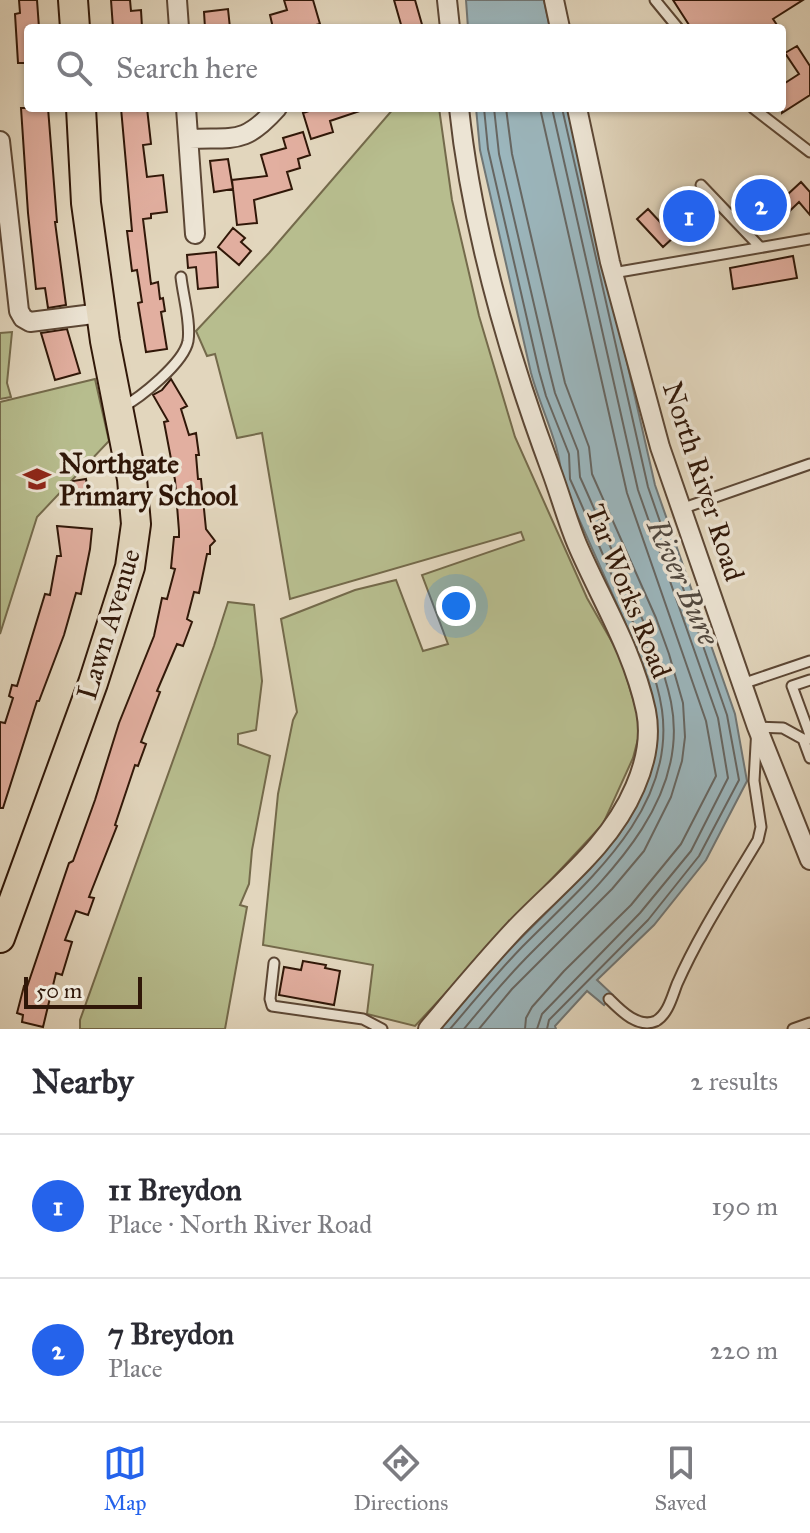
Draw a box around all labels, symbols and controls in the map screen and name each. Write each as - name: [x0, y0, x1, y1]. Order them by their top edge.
- search box: [24, 24, 786, 112]
- icon: search: [52, 46, 96, 90]
- text: Search here: [116, 50, 258, 86]
- pin: 2: [735, 175, 787, 235]
- pin: 1: [663, 186, 715, 246]
- street label: North River Road: [655, 377, 752, 585]
- place label: Northgate Primary School: [59, 446, 238, 513]
- school or university icon: Northgate Primary School: [22, 464, 52, 494]
- street label: Tar Works Road: [578, 499, 679, 683]
- water label: River Bure: [639, 513, 727, 651]
- street label: Lawn Avenue: [69, 544, 148, 704]
- your location: [436, 586, 476, 626]
- scale bar: [24, 973, 142, 1009]
- text: 50 m: [36, 977, 82, 1004]
- text: Nearby: [32, 1061, 134, 1102]
- text: 2 results: [690, 1065, 778, 1097]
- text: 11 Breydon: [108, 1172, 242, 1208]
- text: 1: [53, 1190, 63, 1222]
- text: 190 m: [711, 1190, 778, 1222]
- text: Place · North River Road: [108, 1208, 372, 1240]
- text: 7 Breydon: [108, 1316, 234, 1352]
- text: 2: [52, 1334, 64, 1366]
- text: 220 m: [710, 1334, 778, 1366]
- text: Place: [108, 1352, 163, 1384]
- tab: Map: [103, 1441, 147, 1516]
- tab: Directions: [353, 1441, 448, 1516]
- tab: Saved: [655, 1441, 707, 1516]

